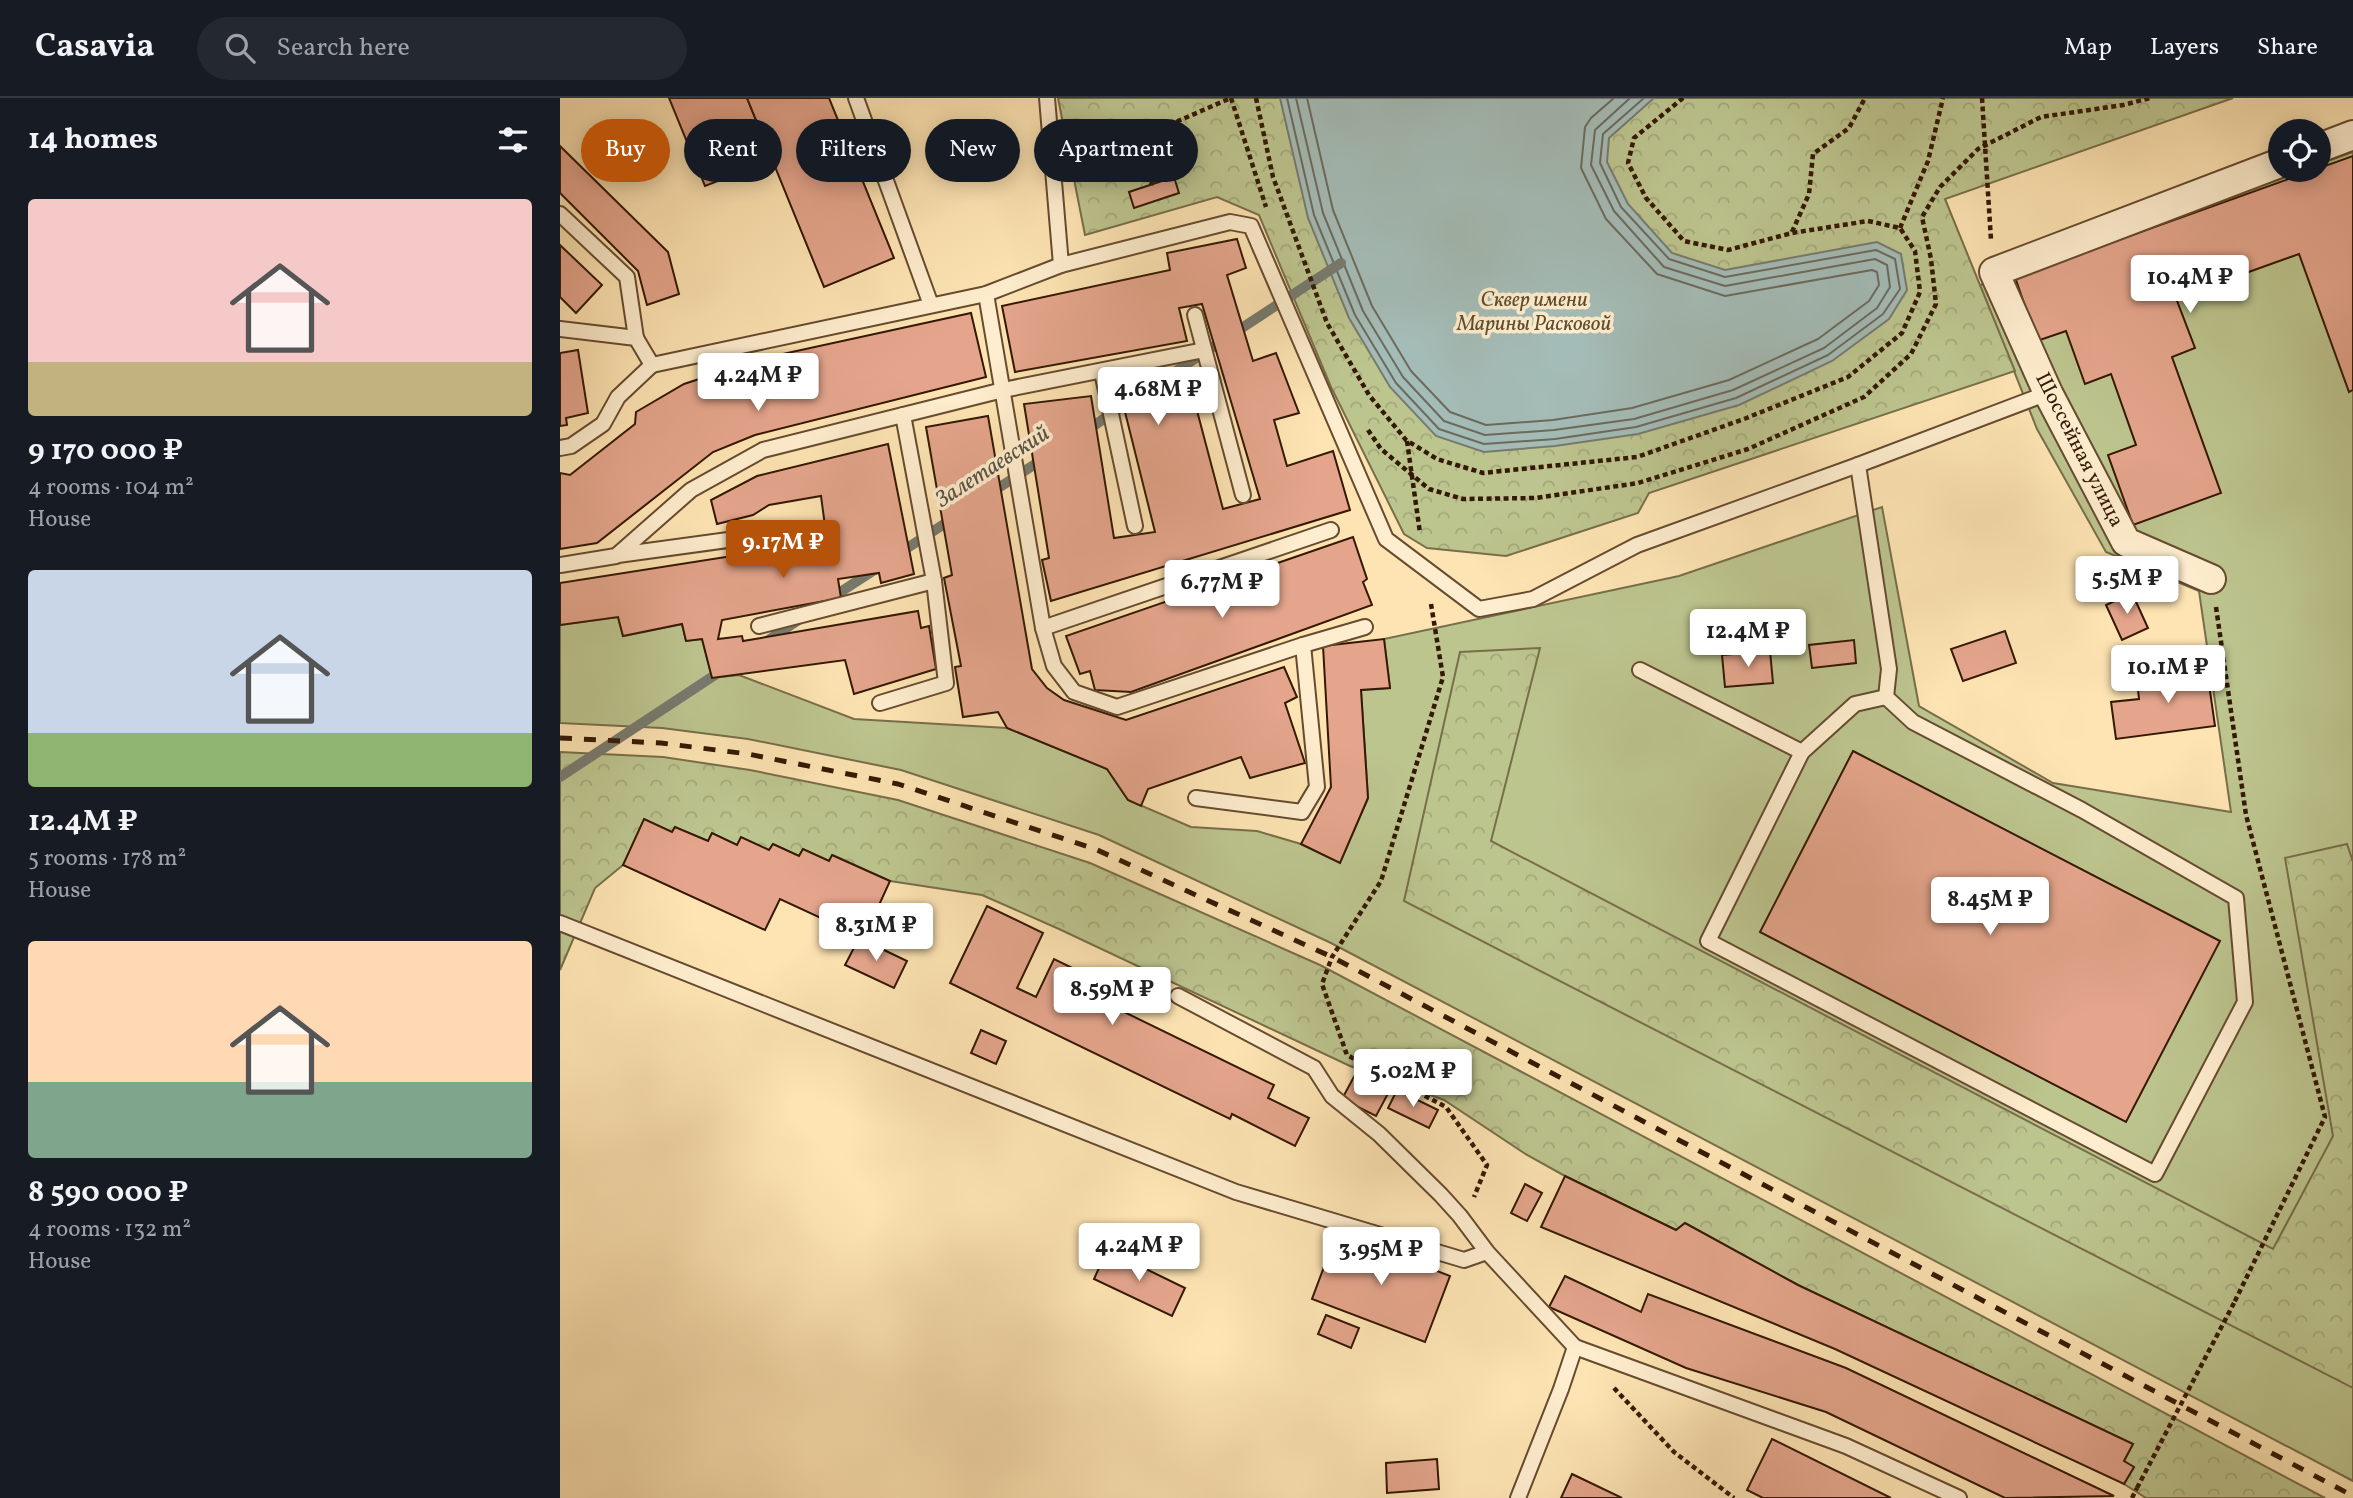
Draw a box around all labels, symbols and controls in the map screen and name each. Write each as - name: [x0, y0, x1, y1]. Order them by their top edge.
- search box: [197, 17, 687, 80]
- text: Casavia: [35, 25, 155, 71]
- icon: search: [221, 29, 259, 67]
- text: Search here: [277, 30, 410, 66]
- text: Map: [2064, 31, 2112, 65]
- text: Layers: [2150, 31, 2219, 65]
- text: Share: [2257, 31, 2318, 65]
- text: 14 homes: [28, 119, 158, 161]
- chip: Buy: [581, 119, 670, 182]
- chip: Rent: [684, 119, 782, 182]
- chip: Filters: [796, 119, 911, 182]
- chip: New: [925, 119, 1020, 182]
- chip: Apartment: [1034, 119, 1198, 182]
- map controls: [2268, 119, 2331, 182]
- button: locate: [2268, 119, 2331, 182]
- icon: filters: [494, 121, 532, 159]
- icon: home: [217, 245, 343, 371]
- pin: 10.4M ₽: [2125, 256, 2255, 315]
- text: 10.4M ₽: [2147, 262, 2233, 294]
- park label: Сквер имени Марины Расковой: [1456, 286, 1611, 339]
- pin: 4.24M ₽: [693, 354, 823, 413]
- text: 4.24M ₽: [714, 360, 802, 392]
- pin: 4.68M ₽: [1093, 368, 1223, 427]
- street label: Шоссейная улица: [2027, 368, 2131, 532]
- text: 4.68M ₽: [1114, 374, 1202, 406]
- water label: Залетаевский: [929, 418, 1056, 516]
- text: 9 170 000 ₽: [28, 430, 183, 472]
- text: 4 rooms · 104 m²: [28, 472, 194, 504]
- text: House: [28, 504, 91, 536]
- pin: 9.17M ₽: [718, 520, 848, 580]
- text: 9.17M ₽: [742, 527, 824, 559]
- pin: 5.5M ₽: [2070, 556, 2184, 616]
- pin: 6.77M ₽: [1157, 560, 1287, 620]
- text: 5.5M ₽: [2091, 563, 2163, 595]
- text: 6.77M ₽: [1180, 567, 1264, 599]
- pin: 12.4M ₽: [1683, 610, 1813, 669]
- icon: home: [217, 616, 343, 742]
- text: 12.4M ₽: [1706, 616, 1790, 648]
- pin: 10.1M ₽: [2103, 646, 2233, 705]
- text: 10.1M ₽: [2127, 652, 2209, 684]
- text: 12.4M ₽: [28, 801, 138, 843]
- text: 5 rooms · 178 m²: [28, 843, 186, 875]
- text: House: [28, 875, 91, 907]
- pin: 8.45M ₽: [1925, 878, 2055, 937]
- text: 8.45M ₽: [1947, 884, 2033, 916]
- pin: 8.31M ₽: [811, 904, 941, 963]
- text: 8.31M ₽: [835, 910, 917, 942]
- pin: 8.59M ₽: [1047, 968, 1177, 1027]
- text: 8.59M ₽: [1070, 974, 1154, 1006]
- icon: home: [217, 987, 343, 1113]
- pin: 5.02M ₽: [1348, 1049, 1478, 1109]
- text: 5.02M ₽: [1370, 1056, 1456, 1088]
- text: 8 590 000 ₽: [28, 1172, 188, 1214]
- text: 4 rooms · 132 m²: [28, 1214, 191, 1246]
- pin: 4.24M ₽: [1074, 1224, 1204, 1283]
- pin: 3.95M ₽: [1316, 1228, 1446, 1287]
- text: 4.24M ₽: [1095, 1230, 1183, 1262]
- text: 3.95M ₽: [1339, 1234, 1423, 1266]
- text: House: [28, 1246, 91, 1278]

